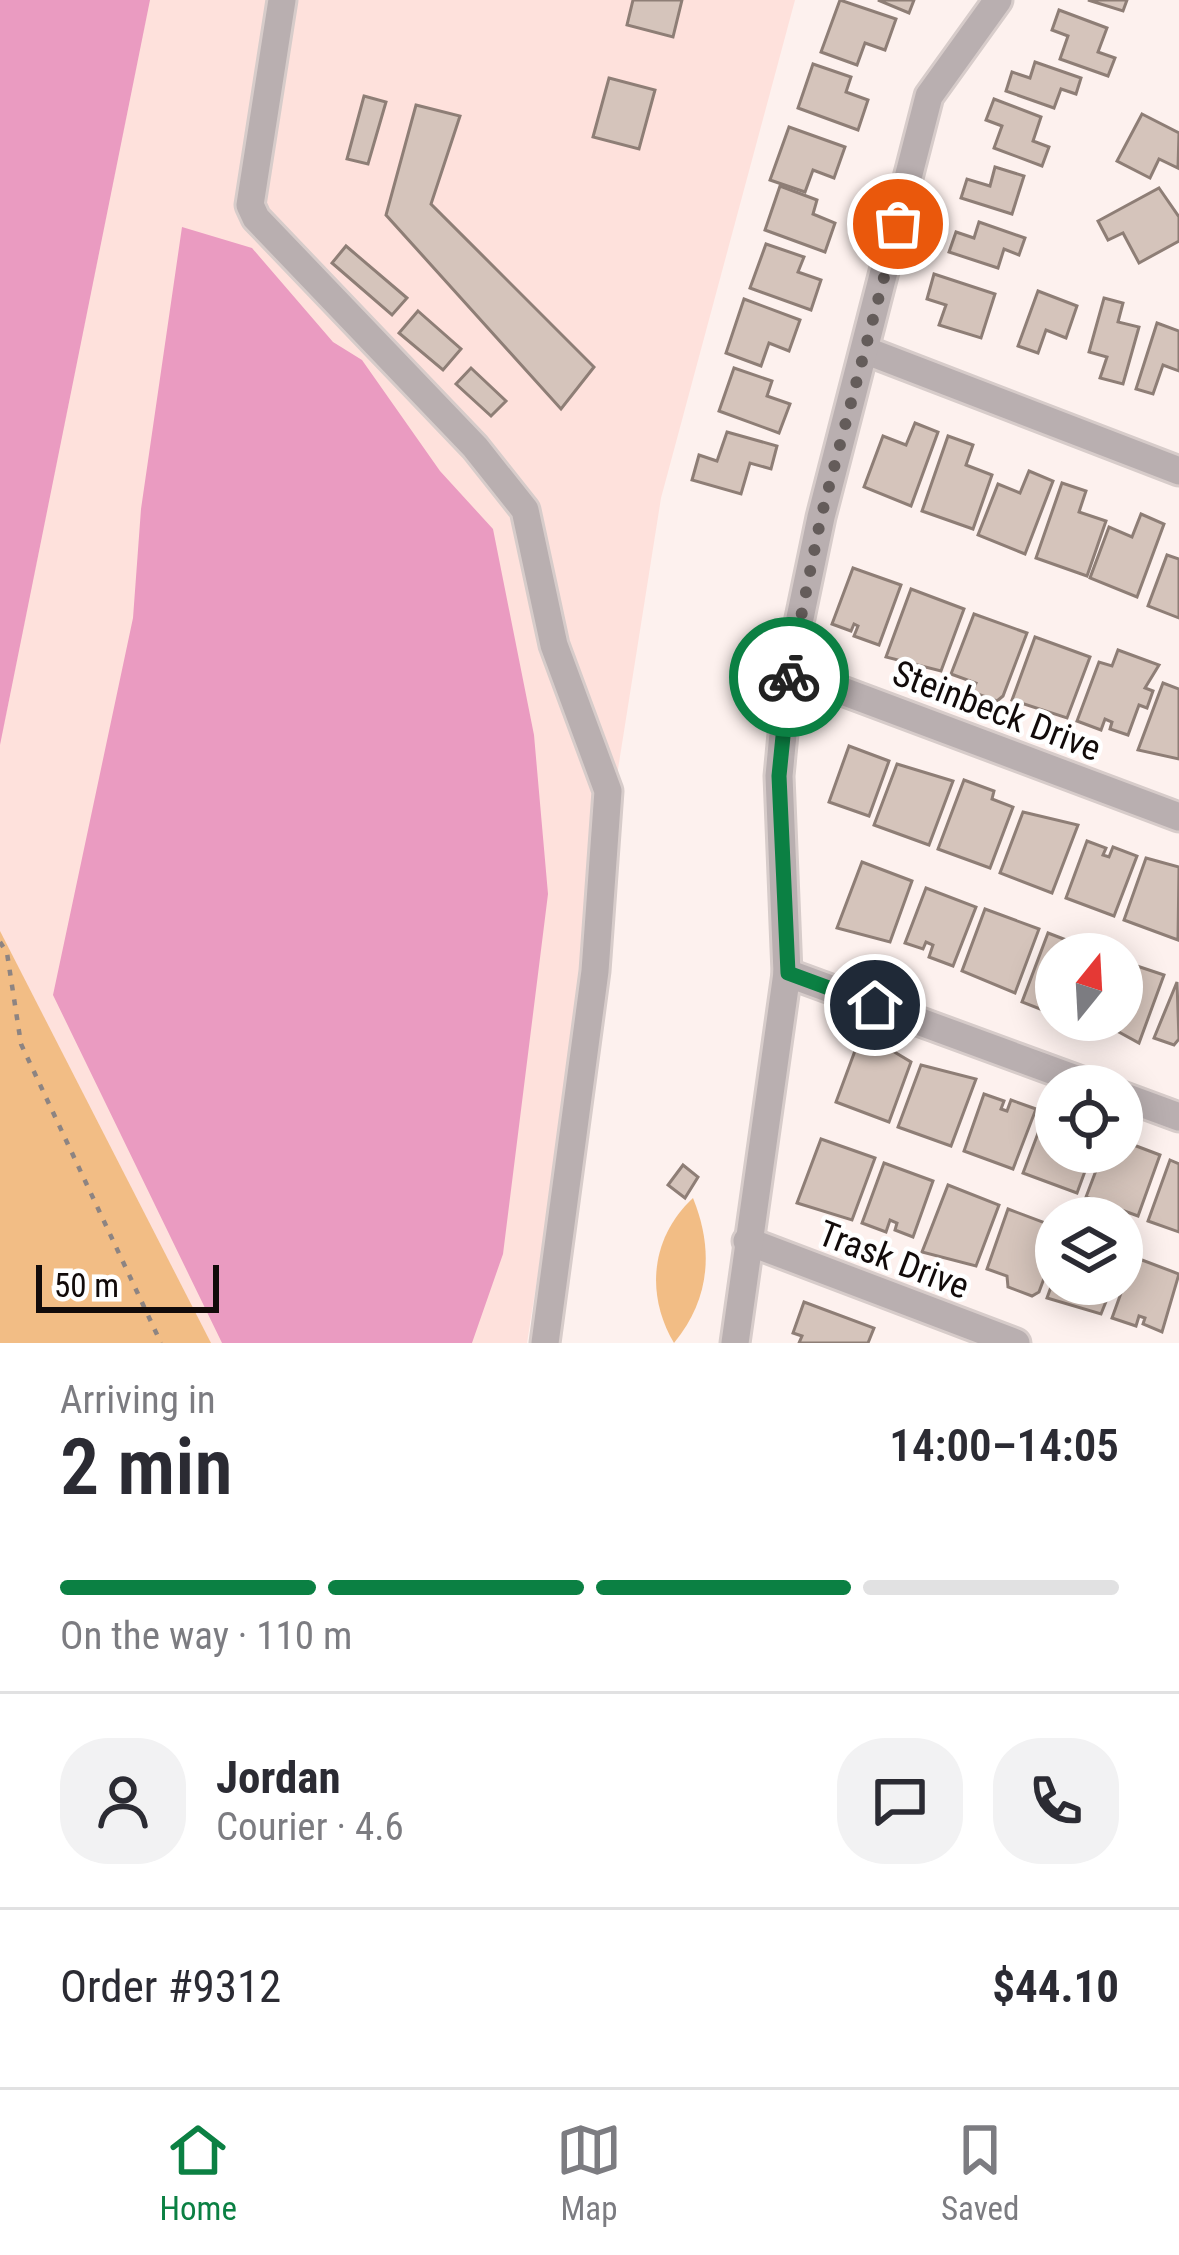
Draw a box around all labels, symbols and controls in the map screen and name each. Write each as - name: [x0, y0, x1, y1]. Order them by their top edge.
- pin: [847, 173, 949, 275]
- icon: bag: [865, 191, 931, 257]
- courier: [729, 617, 849, 737]
- icon: bike: [756, 644, 822, 710]
- street label: Steinbeck Drive: [887, 652, 1107, 770]
- north arrow: [1035, 933, 1143, 1041]
- map controls: [1035, 933, 1143, 1305]
- pin: [824, 954, 926, 1056]
- icon: home: [842, 972, 908, 1038]
- button: locate: [1035, 1065, 1143, 1173]
- button: layers: [1035, 1197, 1143, 1305]
- street label: Trask Drive: [813, 1212, 975, 1308]
- scale bar: [36, 1259, 219, 1312]
- text: 50 m: [54, 1266, 119, 1305]
- text: Arriving in: [60, 1377, 216, 1423]
- text: 14:00–14:05: [889, 1419, 1119, 1472]
- text: 2 min: [60, 1422, 233, 1513]
- text: On the way · 110 m: [60, 1613, 352, 1659]
- button: person: [60, 1738, 186, 1864]
- button: chat: [837, 1738, 963, 1864]
- button: phone: [993, 1738, 1119, 1864]
- text: Jordan: [216, 1751, 341, 1804]
- text: Courier · 4.6: [216, 1804, 404, 1850]
- text: Order #9312: [60, 1960, 281, 2013]
- text: $44.10: [992, 1960, 1119, 2013]
- tab: Home: [160, 2117, 237, 2228]
- tab: Map: [556, 2117, 622, 2228]
- tab: Saved: [941, 2117, 1019, 2228]

